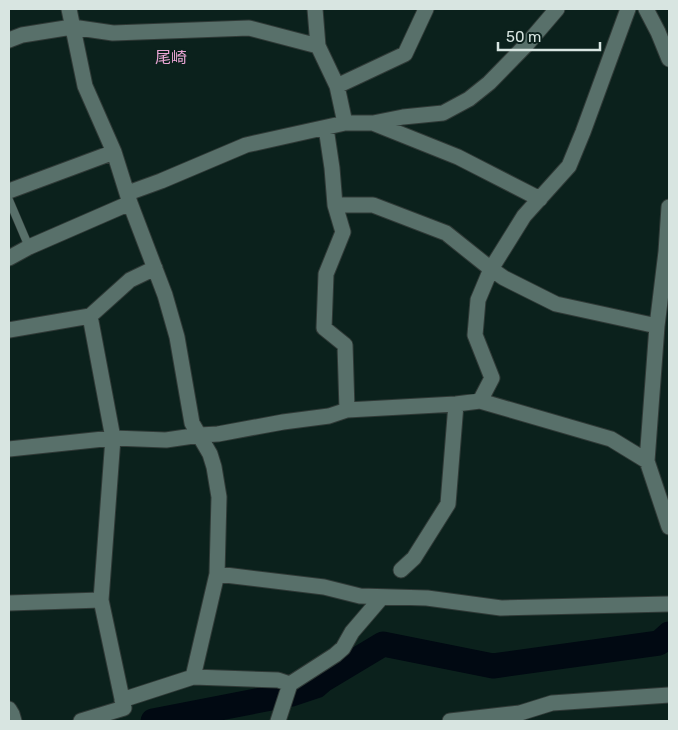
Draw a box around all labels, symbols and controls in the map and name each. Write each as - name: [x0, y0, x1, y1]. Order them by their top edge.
- scale bar: [498, 20, 600, 52]
- text: 50 m: [506, 28, 541, 46]
- district label: 尾崎: [155, 48, 187, 67]

